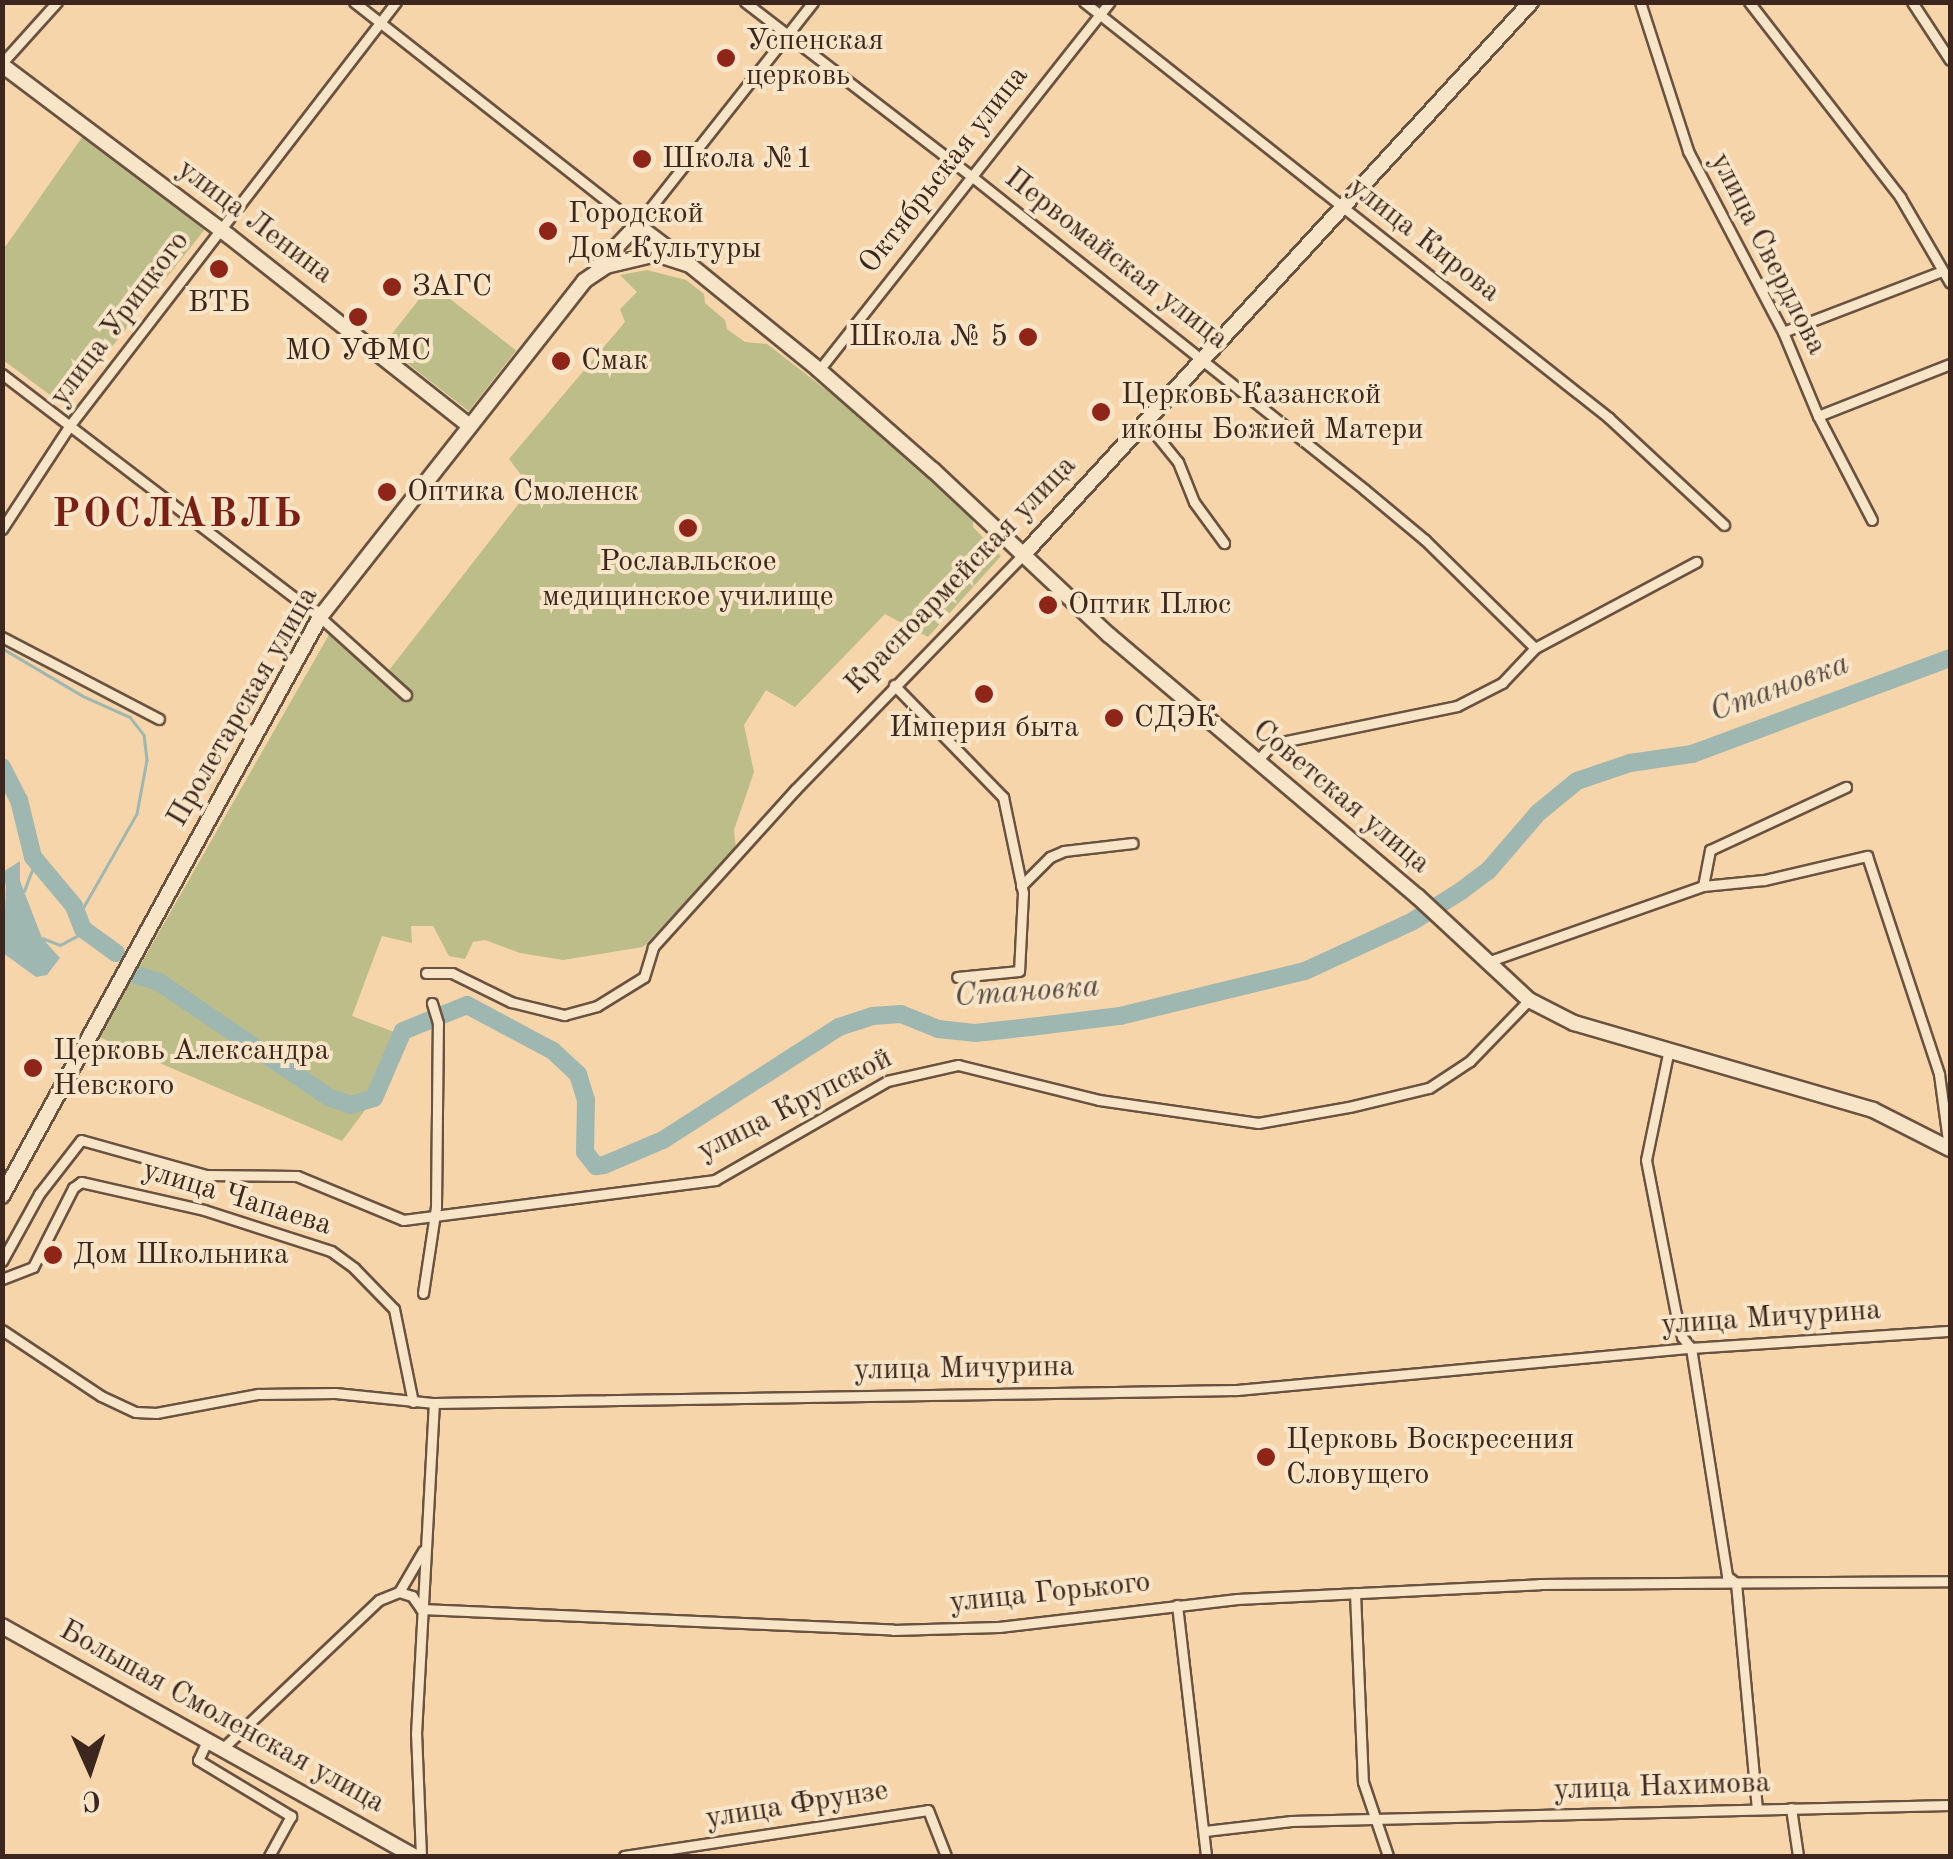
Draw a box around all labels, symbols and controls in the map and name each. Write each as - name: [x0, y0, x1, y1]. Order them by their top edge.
- place label: Успенская церковь: [746, 23, 884, 94]
- marker: Успенская церковь: [715, 47, 737, 69]
- street label: Октябрьская улица: [852, 59, 1036, 281]
- place label: Школа №1: [662, 141, 813, 177]
- street label: улица Свердлова: [1702, 147, 1834, 361]
- marker: Школа №1: [631, 148, 653, 170]
- street label: улица Ленина: [170, 152, 340, 292]
- street label: Первомайская улица: [997, 160, 1235, 358]
- street label: улица Кирова: [1341, 170, 1507, 310]
- place label: Городской Дом Культуры: [568, 196, 761, 266]
- marker: Городской Дом Культуры: [537, 220, 559, 242]
- street label: улица Урицкого: [42, 224, 198, 414]
- marker: ВТБ: [208, 258, 230, 280]
- place label: ЗАГС: [412, 269, 492, 305]
- marker: ЗАГС: [381, 276, 403, 298]
- place label: ВТБ: [188, 285, 250, 321]
- marker: МО УФМС: [347, 306, 369, 328]
- place label: Школа № 5: [849, 319, 1008, 355]
- marker: Школа № 5: [1017, 326, 1039, 348]
- place label: МО УФМС: [285, 333, 431, 369]
- place label: Смак: [581, 343, 648, 379]
- marker: Смак: [550, 350, 572, 372]
- place label: Церковь Казанской иконы Божией Матери: [1121, 377, 1423, 448]
- marker: Церковь Казанской иконы Божией Матери: [1090, 401, 1112, 423]
- street label: Красноармейская улица: [838, 448, 1084, 702]
- place label: Оптика Смоленск: [407, 474, 639, 510]
- marker: Оптика Смоленск: [376, 481, 398, 503]
- district label: РОСЛАВЛЬ: [52, 492, 304, 540]
- marker: Рославльское медицинское училище: [677, 517, 699, 539]
- place label: Рославльское медицинское училище: [542, 544, 834, 614]
- street label: Пролетарская улица: [160, 581, 326, 833]
- place label: Оптик Плюс: [1068, 587, 1231, 623]
- marker: Оптик Плюс: [1037, 594, 1059, 616]
- water label: Становка: [1705, 646, 1855, 732]
- marker: Империя быта: [973, 683, 995, 705]
- place label: СДЭК: [1134, 700, 1217, 736]
- marker: СДЭК: [1103, 707, 1125, 729]
- place label: Империя быта: [889, 710, 1079, 746]
- street label: Советская улица: [1245, 712, 1437, 882]
- water label: Становка: [953, 969, 1101, 1017]
- place label: Церковь Александра Невского: [53, 1033, 329, 1104]
- street label: улица Крупской: [692, 1041, 898, 1169]
- marker: Церковь Александра Невского: [22, 1057, 44, 1079]
- street label: улица Чапаева: [138, 1152, 336, 1244]
- place label: Дом Школьника: [73, 1237, 289, 1273]
- marker: Дом Школьника: [42, 1244, 64, 1266]
- street label: улица Мичурина: [1660, 1292, 1882, 1344]
- street label: улица Мичурина: [854, 1349, 1074, 1389]
- place label: Церковь Воскресения Словущего: [1286, 1422, 1574, 1492]
- marker: Церковь Воскресения Словущего: [1255, 1446, 1277, 1468]
- street label: улица Горького: [948, 1565, 1152, 1621]
- street label: Большая Смоленская улица: [53, 1612, 391, 1822]
- north arrow: [40, 1719, 140, 1819]
- street label: улица Нахимова: [1553, 1765, 1771, 1809]
- street label: улица Фрунзе: [703, 1773, 891, 1837]

